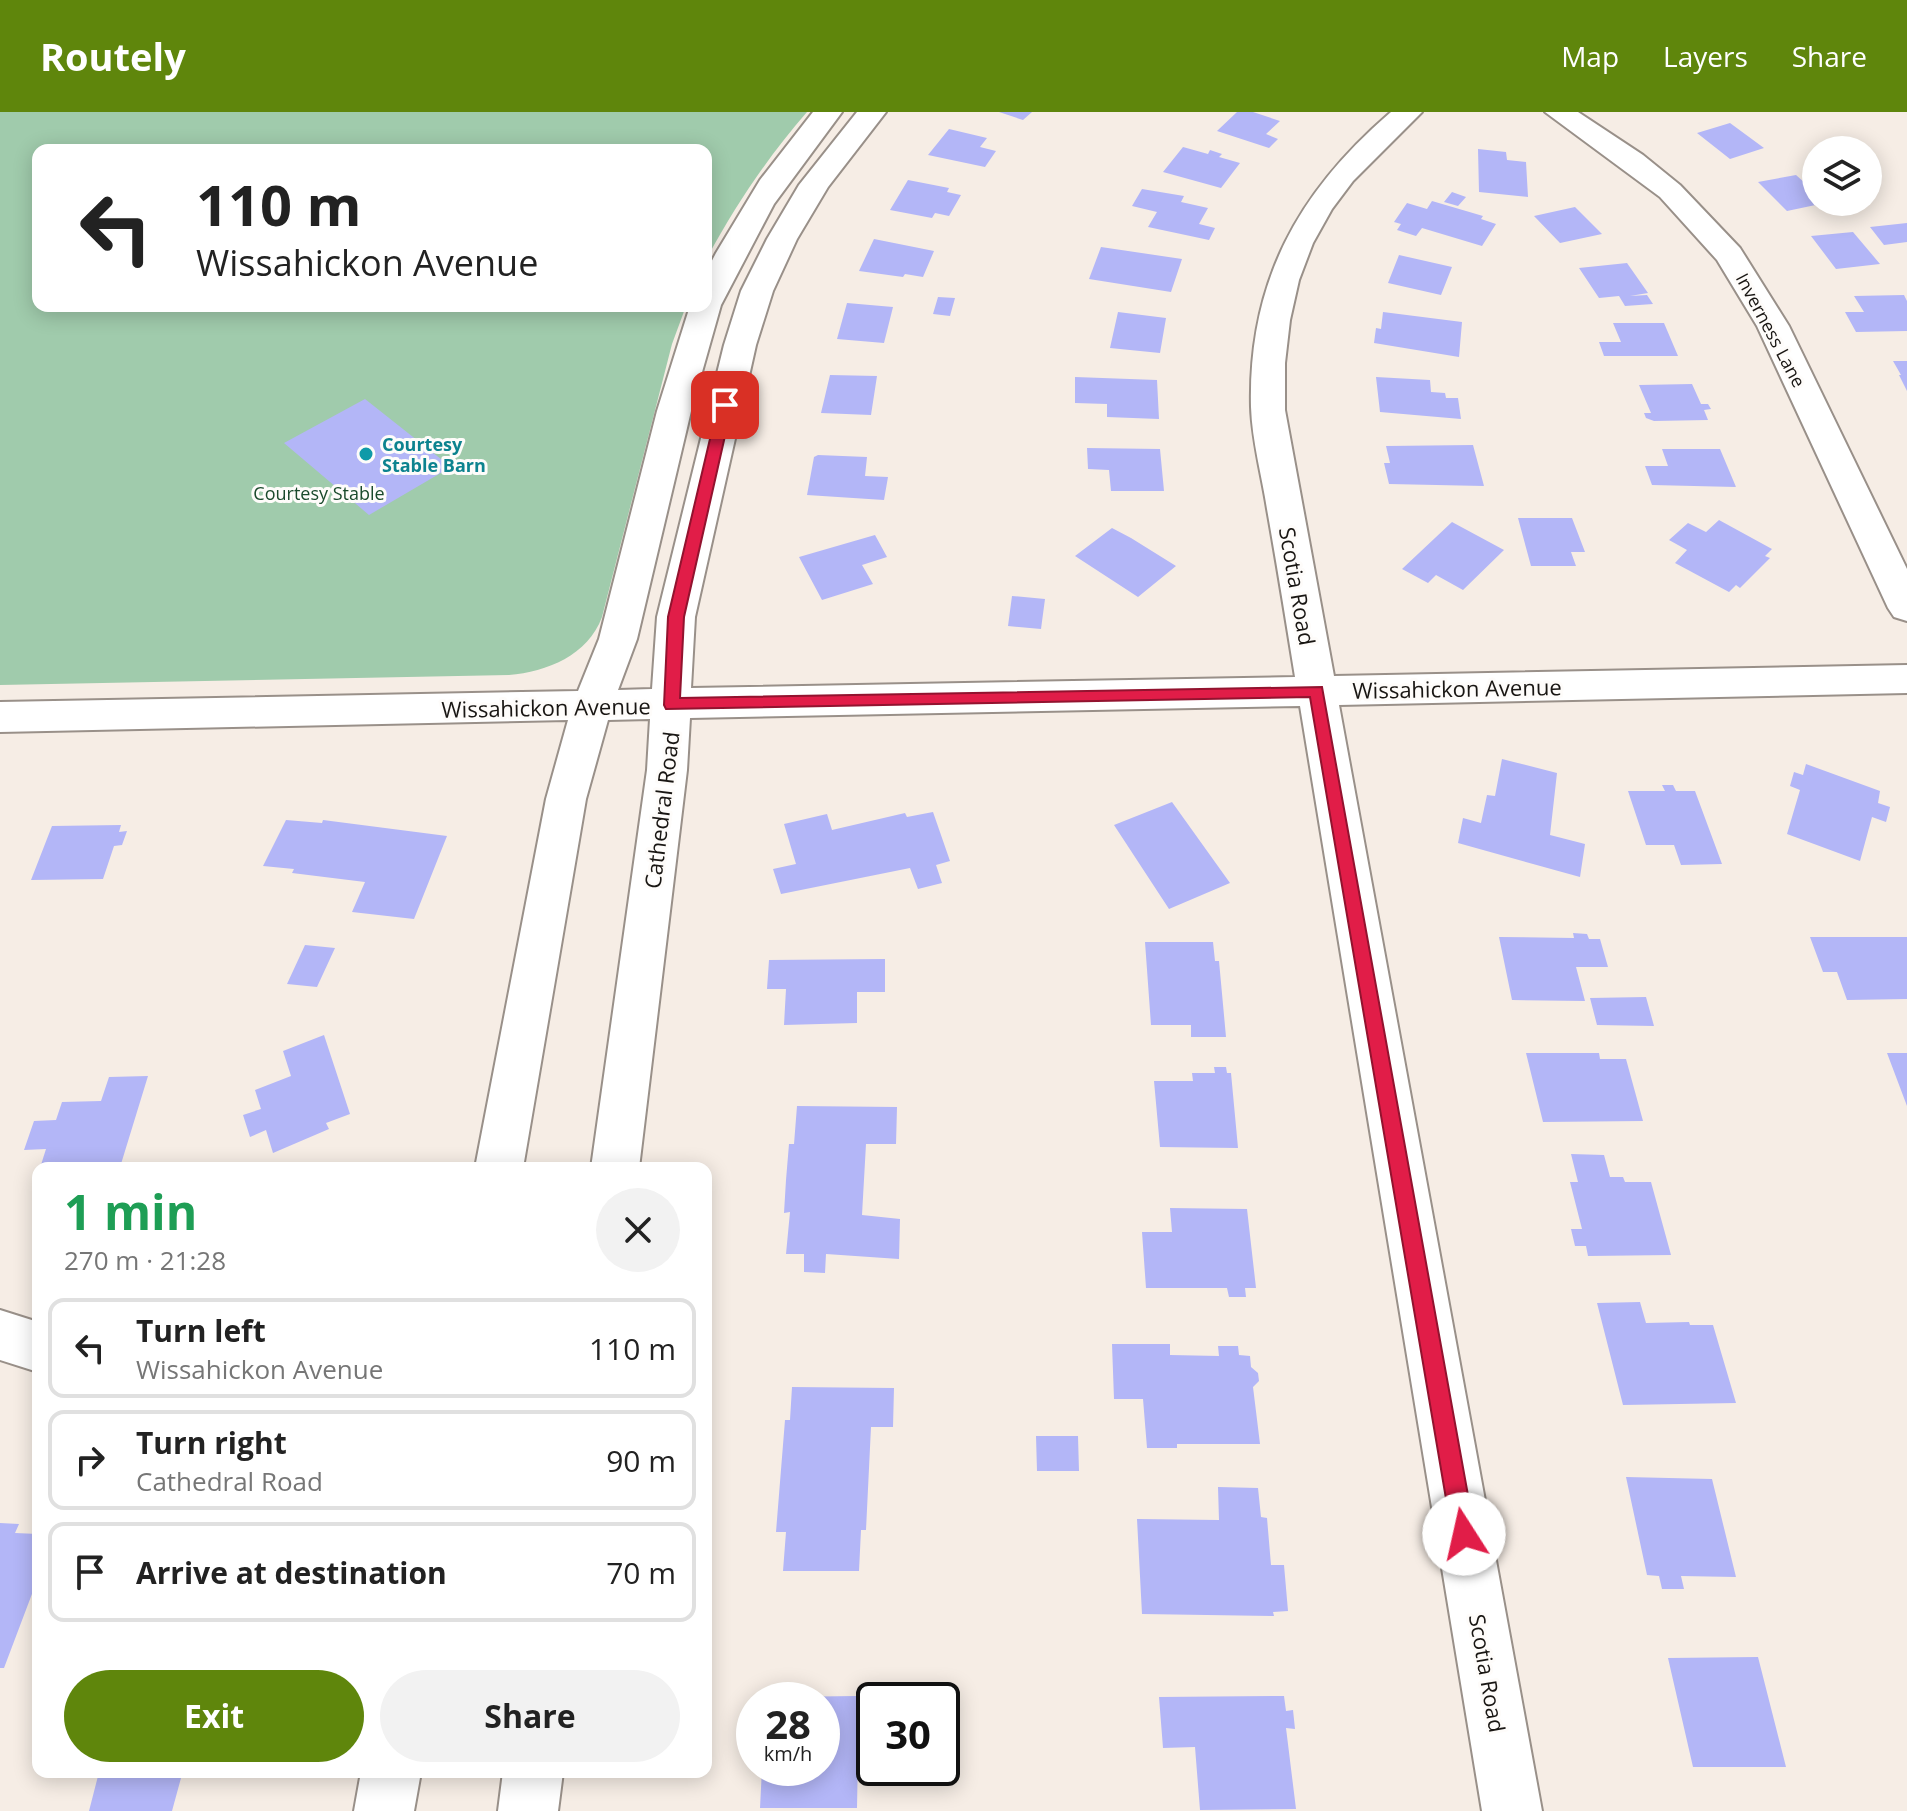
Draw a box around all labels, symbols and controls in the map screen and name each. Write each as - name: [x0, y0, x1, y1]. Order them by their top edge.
- text: Routely: [40, 30, 186, 82]
- text: Map: [1561, 37, 1619, 75]
- text: Layers: [1663, 37, 1748, 75]
- text: Share: [1792, 37, 1867, 75]
- map controls: [1802, 136, 1882, 216]
- button: layers: [1802, 136, 1882, 216]
- text: 110 m: [196, 166, 362, 242]
- icon: left: [64, 176, 168, 280]
- text: Wissahickon Avenue: [196, 238, 538, 287]
- street label: Inverness Lane: [1731, 269, 1811, 391]
- pin: [691, 371, 759, 439]
- icon: arrive: [703, 383, 747, 427]
- place label: Courtesy Stable Barn: [382, 432, 486, 477]
- marker: Courtesy Stable Barn: [357, 445, 375, 463]
- park label: Courtesy Stable: [253, 481, 385, 505]
- street label: Scotia Road: [1273, 524, 1323, 648]
- street label: Wissahickon Avenue: [1352, 671, 1562, 705]
- street label: Wissahickon Avenue: [441, 690, 651, 724]
- street label: Cathedral Road: [636, 730, 686, 890]
- text: 1 min: [64, 1179, 197, 1244]
- button: close: [596, 1188, 680, 1272]
- text: 270 m · 21:28: [64, 1242, 226, 1278]
- text: Turn left: [136, 1310, 266, 1351]
- icon: left: [68, 1326, 112, 1370]
- text: 110 m: [589, 1328, 676, 1369]
- text: Wissahickon Avenue: [136, 1351, 383, 1387]
- text: Turn right: [136, 1422, 287, 1463]
- icon: right: [68, 1438, 112, 1482]
- text: 90 m: [606, 1440, 676, 1481]
- text: Cathedral Road: [136, 1463, 323, 1499]
- position arrow: [1422, 1492, 1506, 1576]
- icon: arrive: [68, 1550, 112, 1594]
- text: Arrive at destination: [136, 1552, 447, 1593]
- text: 70 m: [606, 1552, 676, 1593]
- street label: Scotia Road: [1463, 1611, 1513, 1735]
- button: Exit: [64, 1670, 364, 1762]
- button: Share: [380, 1670, 680, 1762]
- speed limit sign: 30: [856, 1682, 960, 1786]
- text: 28: [765, 1696, 811, 1751]
- text: km/h: [764, 1740, 812, 1767]

